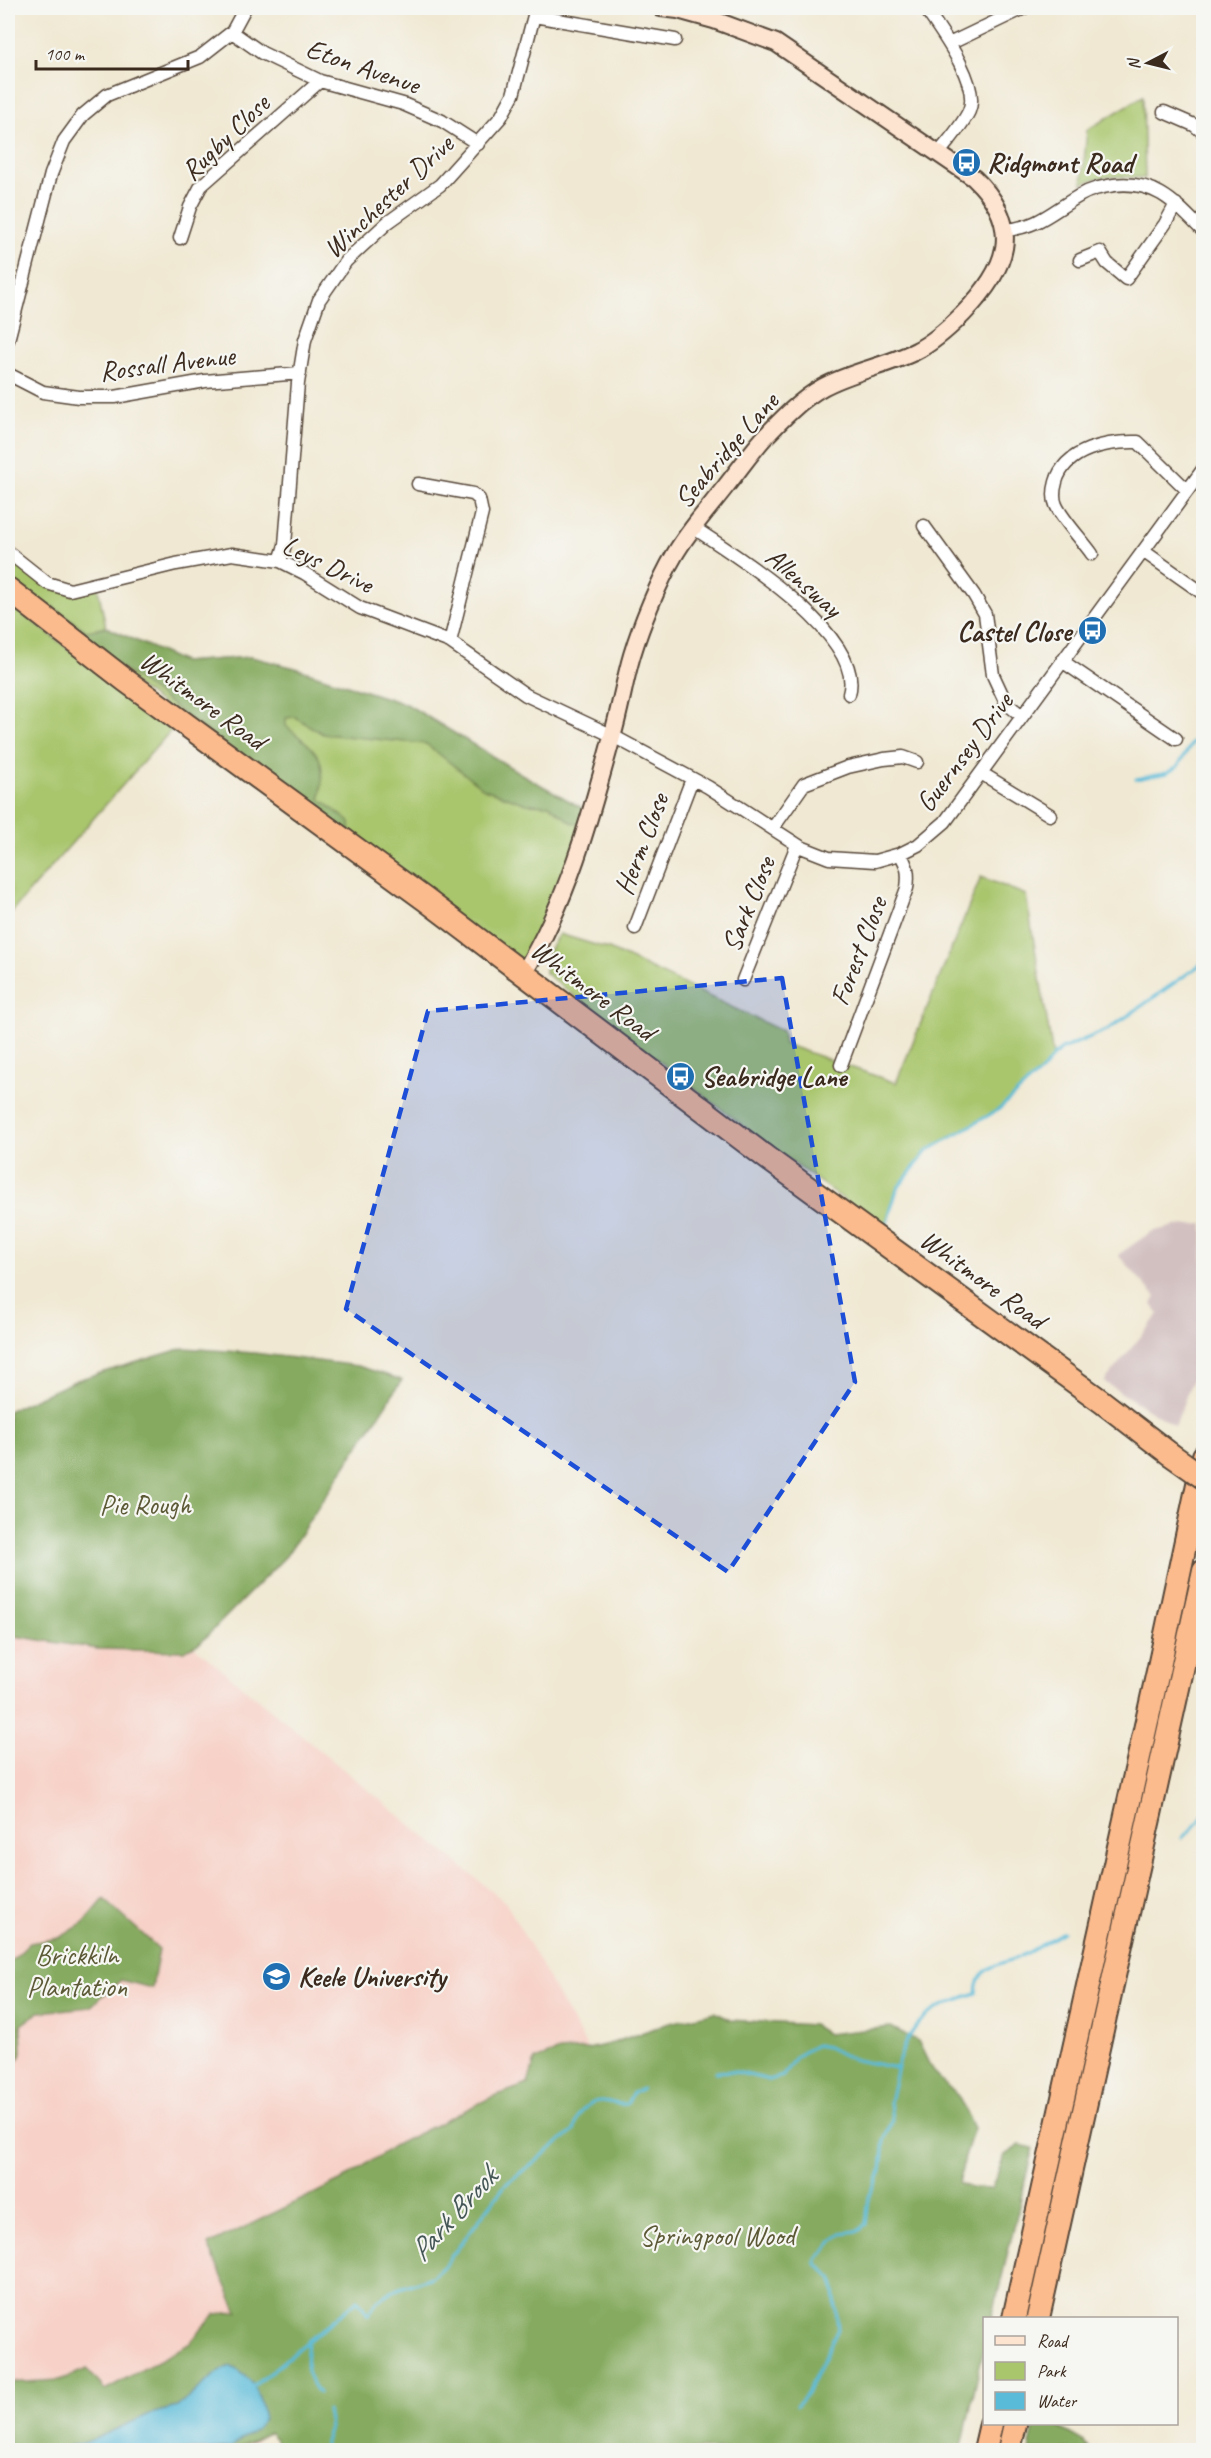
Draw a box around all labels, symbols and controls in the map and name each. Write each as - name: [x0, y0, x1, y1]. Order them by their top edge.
- street label: Eton Avenue: [302, 30, 426, 102]
- scale bar: [36, 33, 188, 71]
- north arrow: [1118, 33, 1178, 93]
- text: 100 m: [45, 43, 86, 65]
- text: N: [1123, 56, 1145, 71]
- street label: Rugby Close: [173, 85, 278, 188]
- street label: Winchester Drive: [316, 125, 462, 265]
- place label: Ridgmont Road: [987, 145, 1138, 180]
- bus stop icon: Ridgmont Road: [950, 146, 982, 178]
- street label: Rossall Avenue: [98, 337, 238, 389]
- street label: Seabridge Lane: [666, 383, 787, 515]
- street label: Leys Drive: [277, 527, 381, 602]
- street label: Allensway: [759, 539, 851, 626]
- place label: Castel Close: [957, 614, 1074, 649]
- bus stop icon: Castel Close: [1076, 615, 1108, 647]
- street label: Whitmore Road: [133, 643, 276, 760]
- street label: Guernsey Drive: [908, 684, 1021, 819]
- street label: Herm Close: [606, 787, 677, 900]
- street label: Sark Close: [713, 850, 784, 957]
- street label: Forest Close: [821, 890, 895, 1010]
- street label: Whitmore Road: [524, 932, 665, 1051]
- place label: Seabridge Lane: [701, 1059, 849, 1094]
- bus stop icon: Seabridge Lane: [664, 1060, 696, 1092]
- street label: Whitmore Road: [913, 1222, 1056, 1339]
- park label: Pie Rough: [99, 1487, 192, 1522]
- park label: Brickkiln Plantation: [27, 1937, 128, 2004]
- place label: Keele University: [298, 1959, 448, 1994]
- school or university icon: Keele University: [261, 1960, 293, 1992]
- water label: Park Brook: [401, 2156, 508, 2269]
- park label: Springpool Wood: [640, 2218, 798, 2253]
- legend: [983, 2317, 1178, 2425]
- text: Road: [1037, 2330, 1070, 2352]
- text: Park: [1037, 2360, 1067, 2382]
- text: Water: [1037, 2390, 1078, 2412]

